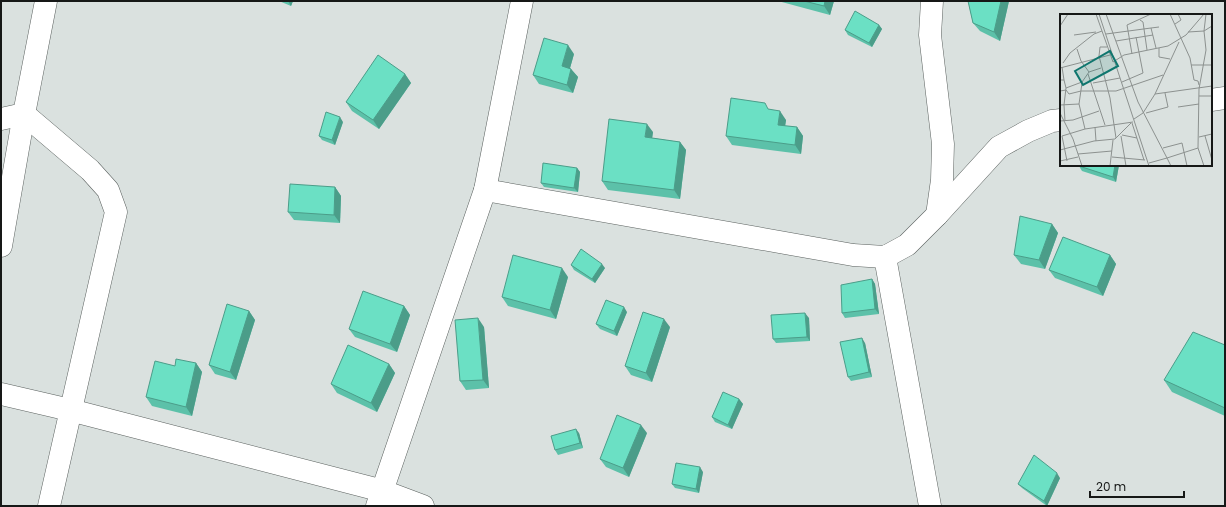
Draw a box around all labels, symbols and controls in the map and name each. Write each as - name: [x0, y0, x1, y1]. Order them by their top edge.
- inset map: [1060, 14, 1212, 166]
- scale bar: [1090, 473, 1184, 499]
- text: 20 m: [1096, 478, 1126, 495]

